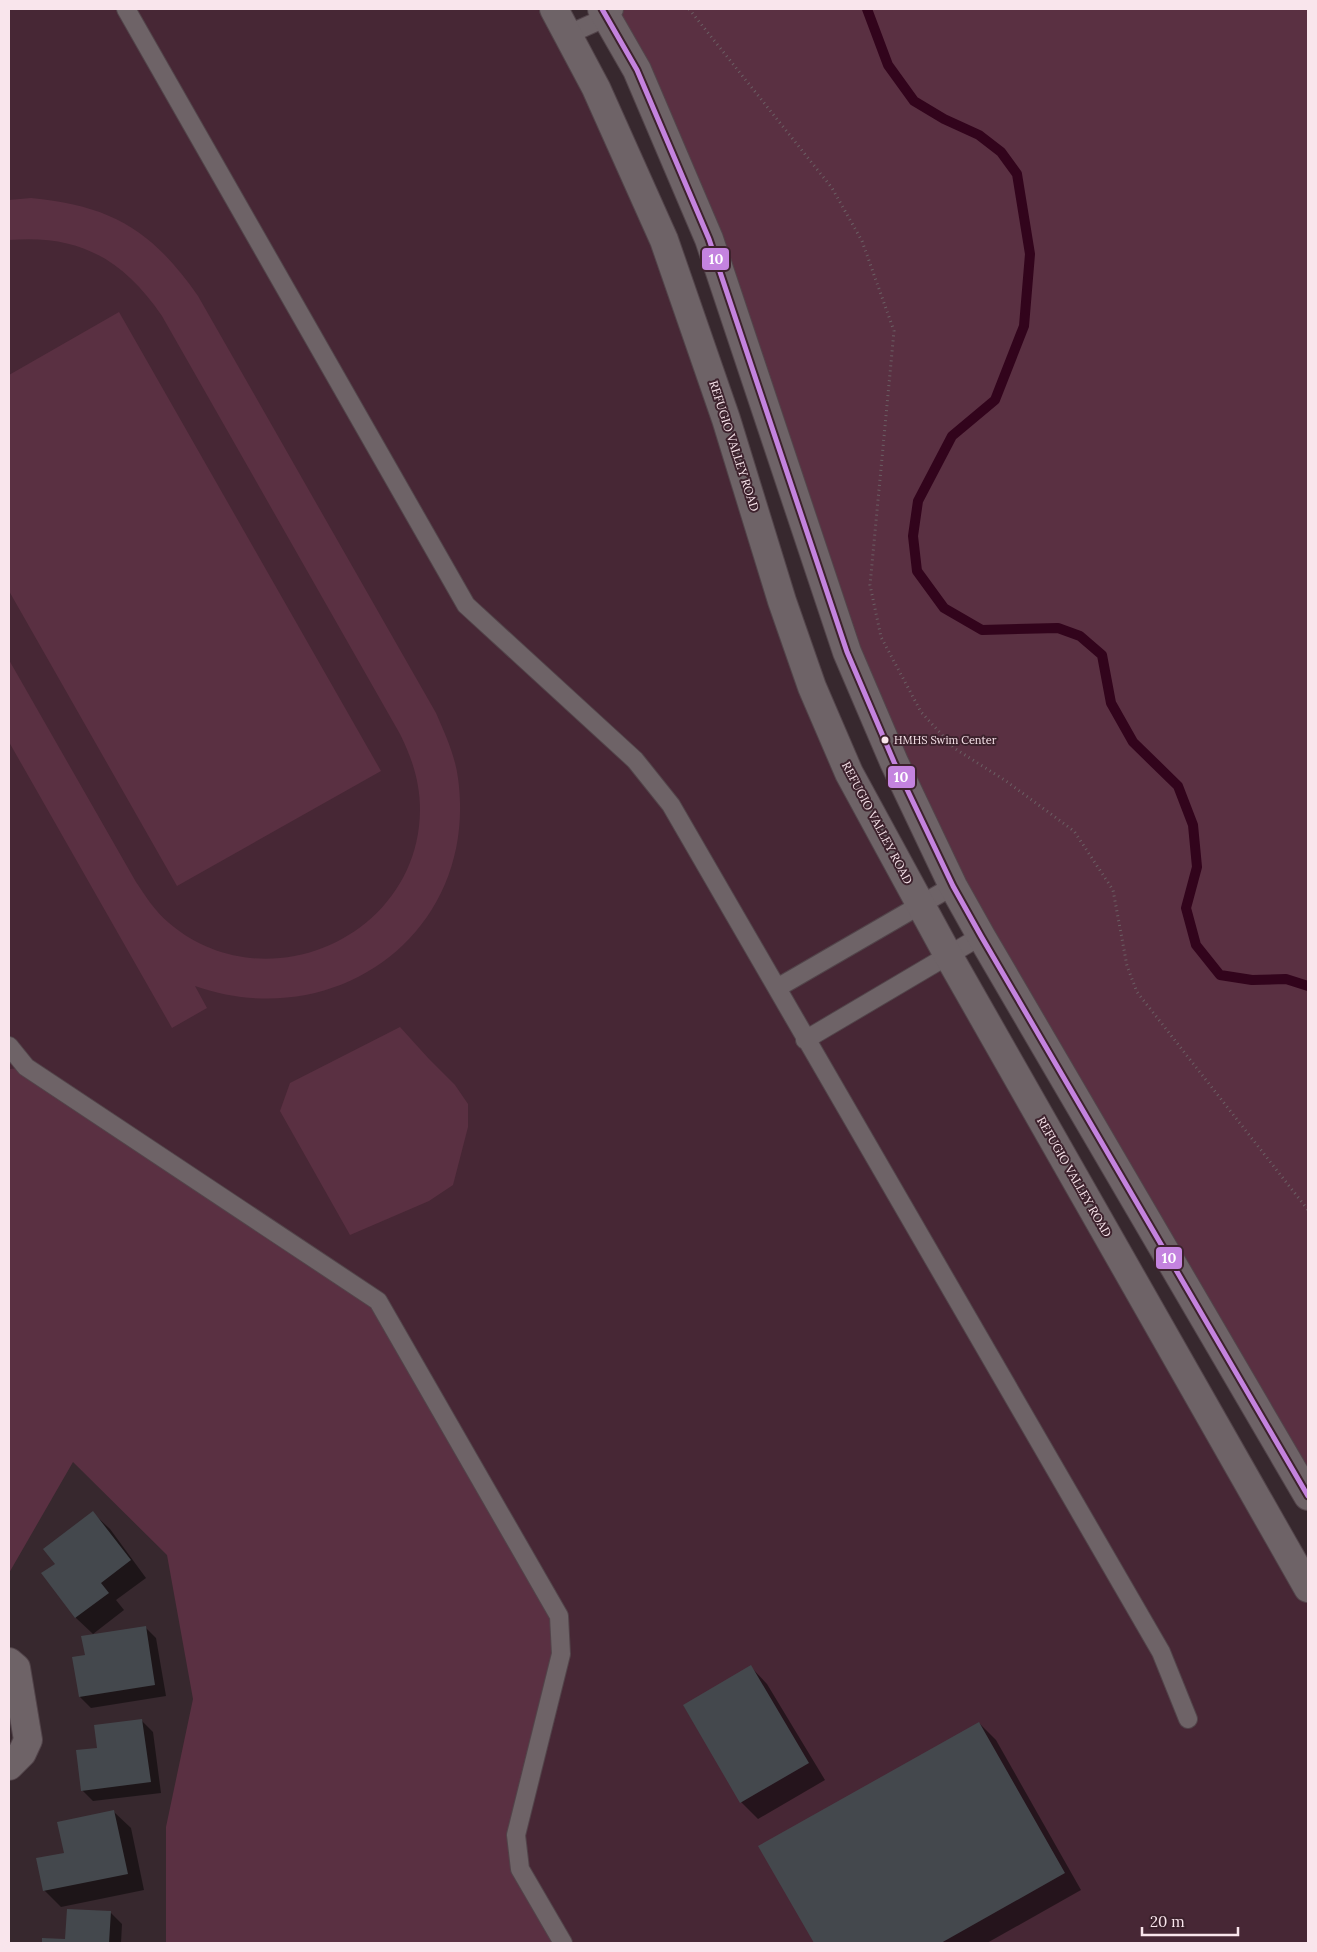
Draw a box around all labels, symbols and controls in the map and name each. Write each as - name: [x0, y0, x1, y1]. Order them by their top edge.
- line badge: 10: [701, 247, 730, 271]
- text: 10: [709, 250, 723, 268]
- street label: REFUGIO VALLEY ROAD: [706, 379, 763, 513]
- place label: HMHS Swim Center: [894, 733, 997, 747]
- marker: HMHS Swim Center: [880, 735, 890, 745]
- street label: REFUGIO VALLEY ROAD: [839, 759, 916, 887]
- line badge: 10: [887, 765, 916, 789]
- text: 10: [894, 768, 908, 786]
- street label: REFUGIO VALLEY ROAD: [1034, 1114, 1115, 1240]
- line badge: 10: [1155, 1246, 1183, 1270]
- text: 10: [1162, 1249, 1176, 1267]
- scale bar: [1142, 1904, 1238, 1936]
- text: 20 m: [1150, 1912, 1185, 1931]

